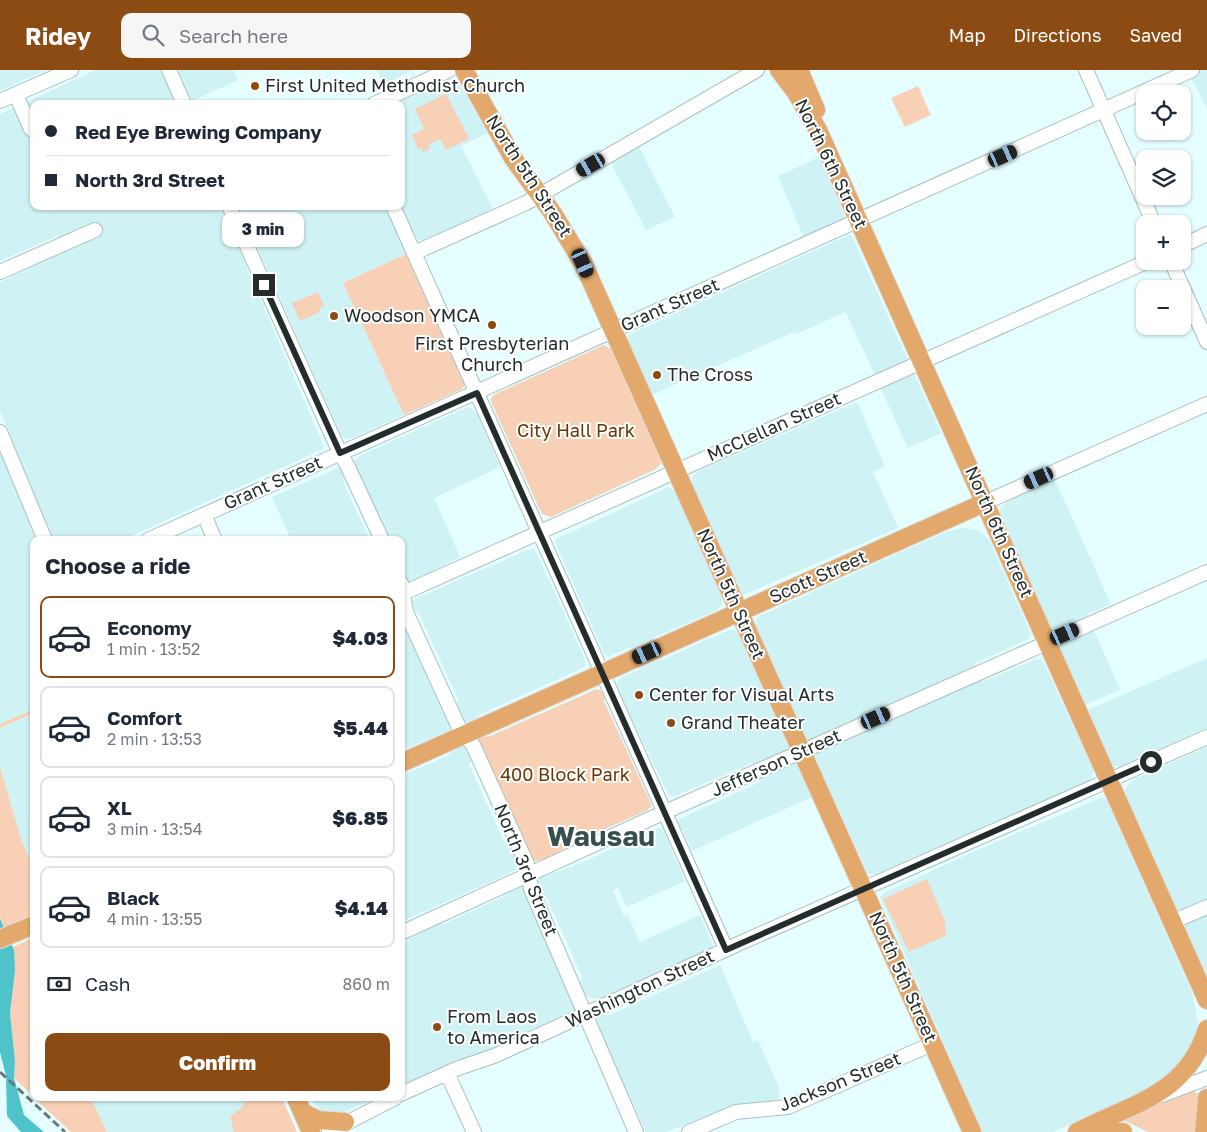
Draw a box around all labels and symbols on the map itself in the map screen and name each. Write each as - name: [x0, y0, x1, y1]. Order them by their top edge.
- place label: First United Methodist Church: [265, 74, 525, 96]
- marker: First United Methodist Church: [249, 80, 261, 92]
- street label: North 6th Street: [791, 95, 873, 232]
- street label: North 5th Street: [482, 110, 577, 241]
- car: [986, 143, 1019, 169]
- car: [574, 151, 607, 179]
- callout: 3 min: [223, 212, 305, 248]
- car: [570, 246, 595, 280]
- street label: Grant Street: [617, 273, 722, 336]
- route end: [253, 274, 275, 296]
- place label: Woodson YMCA: [344, 304, 480, 326]
- marker: Woodson YMCA: [328, 310, 340, 322]
- marker: First Presbyterian Church: [486, 319, 498, 331]
- place label: First Presbyterian Church: [415, 332, 569, 375]
- place label: The Cross: [667, 363, 753, 385]
- marker: The Cross: [651, 369, 663, 381]
- street label: McClellan Street: [703, 387, 844, 465]
- park label: City Hall Park: [517, 419, 635, 441]
- street label: Grant Street: [220, 451, 325, 514]
- street label: North 6th Street: [961, 462, 1039, 601]
- car: [1022, 465, 1055, 491]
- street label: North 5th Street: [693, 525, 771, 663]
- street label: Scott Street: [766, 545, 870, 607]
- car: [1048, 621, 1081, 647]
- car: [630, 640, 663, 666]
- place label: Center for Visual Arts: [649, 683, 834, 705]
- marker: Center for Visual Arts: [633, 689, 645, 701]
- car: [859, 705, 892, 731]
- place label: Grand Theater: [681, 711, 805, 733]
- marker: Grand Theater: [665, 717, 677, 729]
- street label: Jefferson Street: [707, 724, 844, 801]
- route start: [1140, 751, 1162, 773]
- park label: 400 Block Park: [500, 763, 630, 785]
- street label: North 3rd Street: [490, 800, 564, 939]
- district label: Wausau: [547, 819, 655, 852]
- street label: North 5th Street: [865, 908, 943, 1046]
- street label: Washington Street: [562, 944, 717, 1032]
- place label: From Laos to America: [447, 1005, 540, 1048]
- marker: From Laos to America: [431, 1021, 443, 1033]
- street label: Jackson Street: [776, 1047, 904, 1115]

